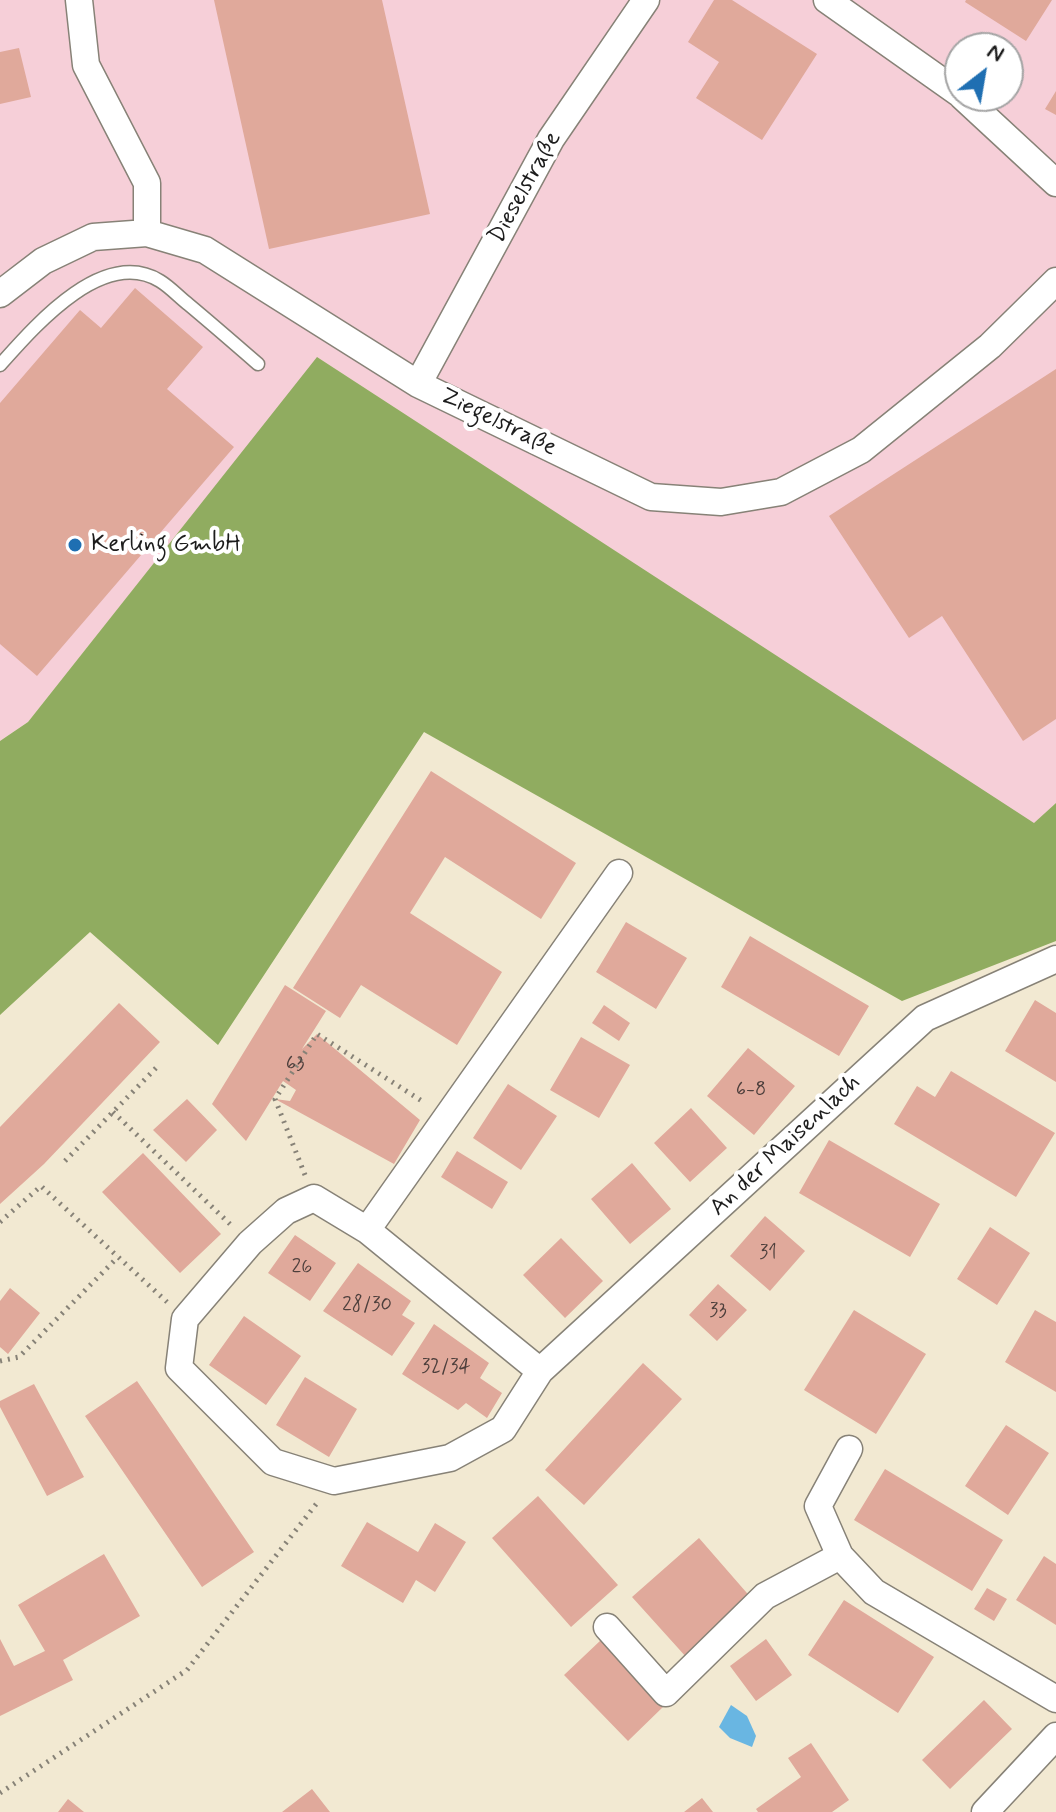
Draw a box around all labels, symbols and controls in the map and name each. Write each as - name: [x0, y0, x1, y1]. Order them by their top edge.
- north arrow: [944, 32, 1024, 112]
- text: N: [982, 37, 1009, 69]
- street label: Dieselstraße: [483, 127, 569, 249]
- street label: Ziegelstraße: [435, 383, 561, 463]
- place label: Kerling GmbH: [91, 531, 241, 559]
- marker: Kerling GmbH: [66, 536, 84, 554]
- house number: 63: [286, 1053, 304, 1077]
- street label: An der Maisenlach: [705, 1069, 867, 1223]
- house number: 6-8: [736, 1079, 766, 1103]
- house number: 31: [759, 1242, 777, 1266]
- house number: 26: [292, 1256, 312, 1280]
- house number: 28/30: [342, 1294, 392, 1318]
- house number: 33: [709, 1300, 727, 1324]
- house number: 32/34: [421, 1356, 471, 1380]

